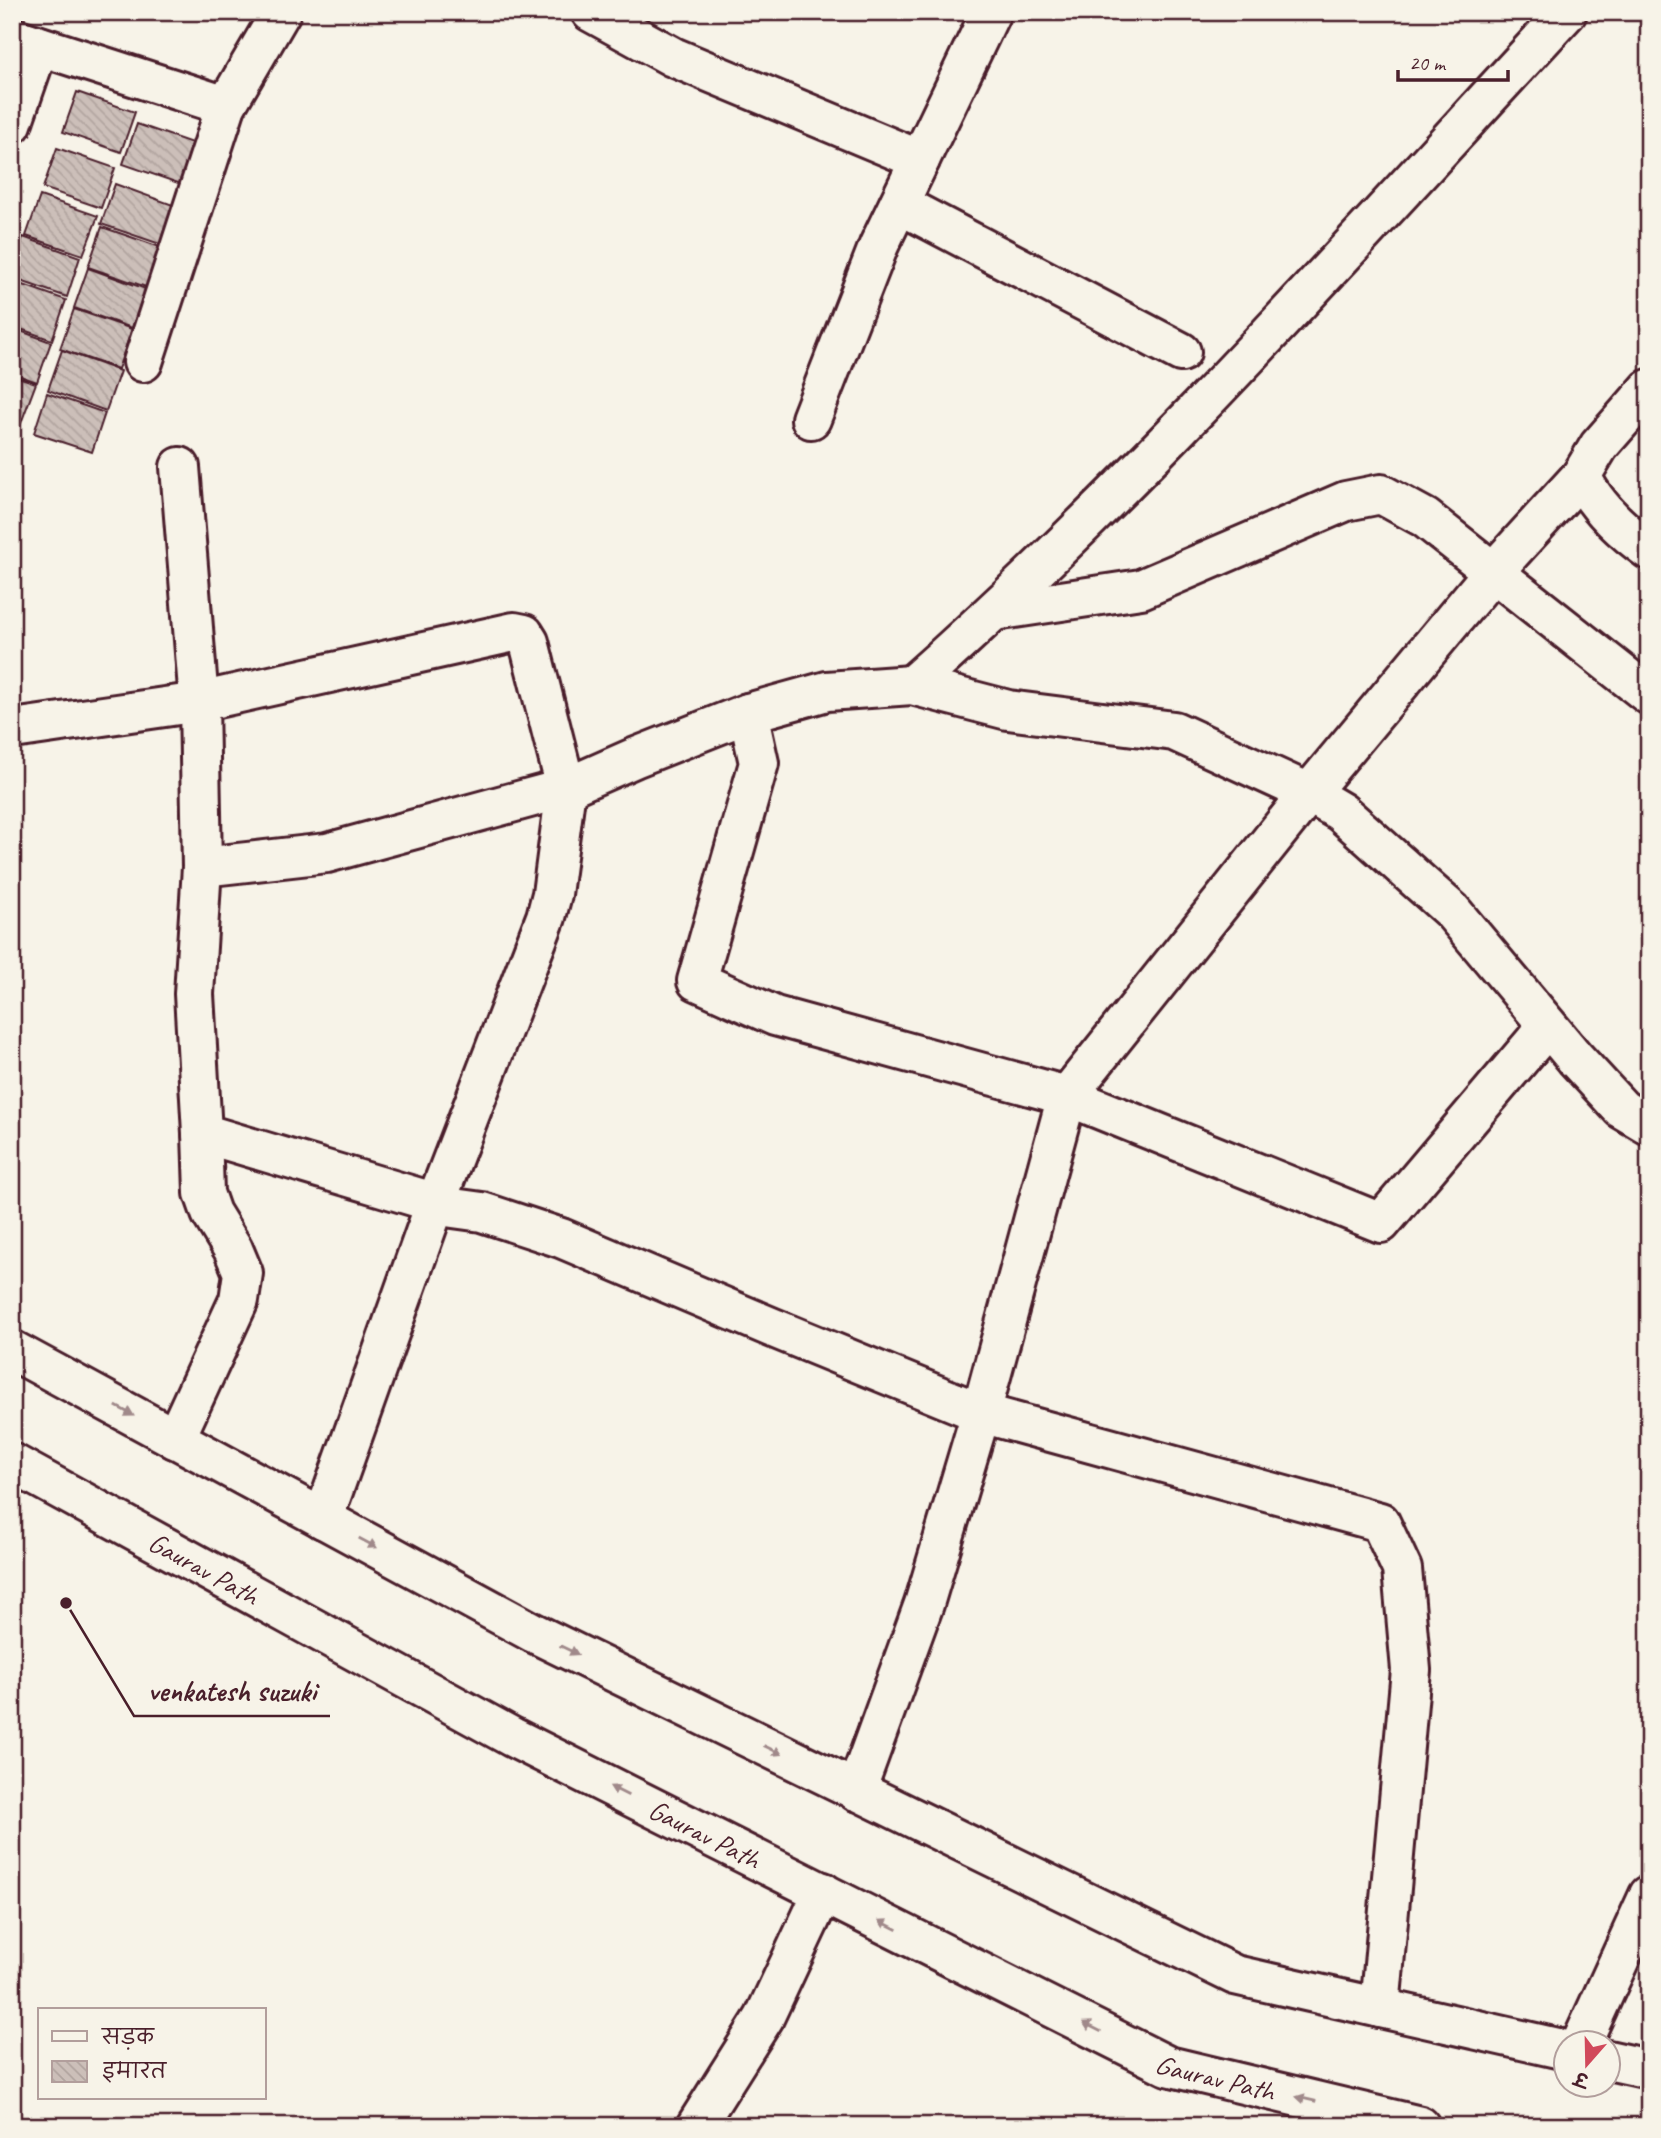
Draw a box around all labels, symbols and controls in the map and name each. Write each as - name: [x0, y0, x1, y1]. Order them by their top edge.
- scale bar: [1398, 38, 1509, 82]
- text: 20 m: [1409, 50, 1447, 76]
- one-way arrow: [115, 1405, 135, 1417]
- street label: Gaurav Path: [143, 1524, 267, 1613]
- one-way arrow: [358, 1538, 378, 1549]
- one-way arrow: [559, 1644, 579, 1656]
- callout: venkatesh suzuki: [134, 1665, 330, 1716]
- text: venkatesh suzuki: [148, 1672, 320, 1710]
- one-way arrow: [763, 1744, 783, 1756]
- one-way arrow: [609, 1785, 629, 1796]
- street label: Gaurav Path: [643, 1791, 768, 1877]
- one-way arrow: [878, 1920, 898, 1932]
- legend: [38, 2008, 266, 2100]
- one-way arrow: [1082, 2022, 1102, 2033]
- text: सड़क: [101, 2024, 155, 2050]
- north arrow: [1552, 2030, 1622, 2100]
- street label: Gaurav Path: [1150, 2045, 1280, 2109]
- text: इमारत: [102, 2058, 168, 2084]
- text: उ: [1569, 2065, 1593, 2093]
- one-way arrow: [1295, 2093, 1317, 2104]

